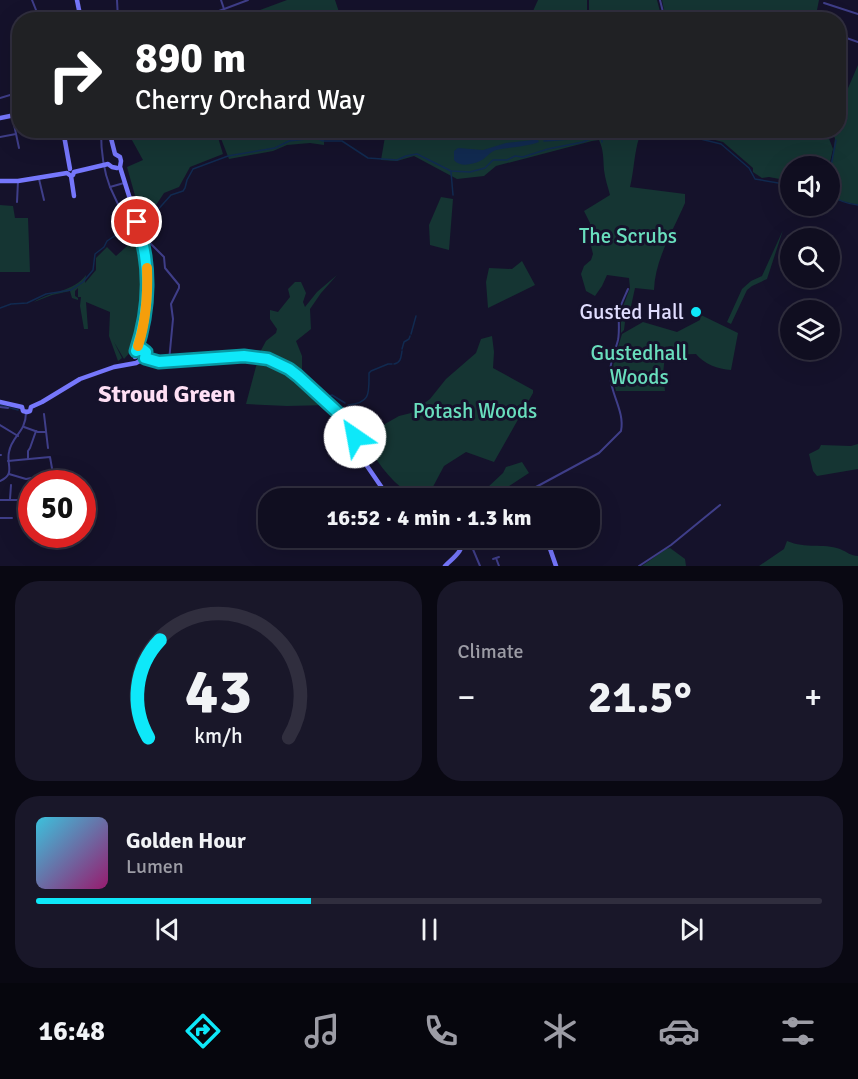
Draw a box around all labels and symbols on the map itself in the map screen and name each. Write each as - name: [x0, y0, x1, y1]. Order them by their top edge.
- pin: [111, 196, 162, 247]
- park label: The Scrubs: [579, 223, 677, 249]
- place label: Gusted Hall: [579, 299, 684, 325]
- marker: Gusted Hall: [689, 305, 703, 319]
- park label: Gustedhall Woods: [590, 340, 688, 390]
- district label: Stroud Green: [98, 379, 236, 409]
- park label: Potash Woods: [413, 398, 537, 424]
- position arrow: [323, 405, 387, 469]
- speed limit sign: 50: [18, 470, 96, 548]

